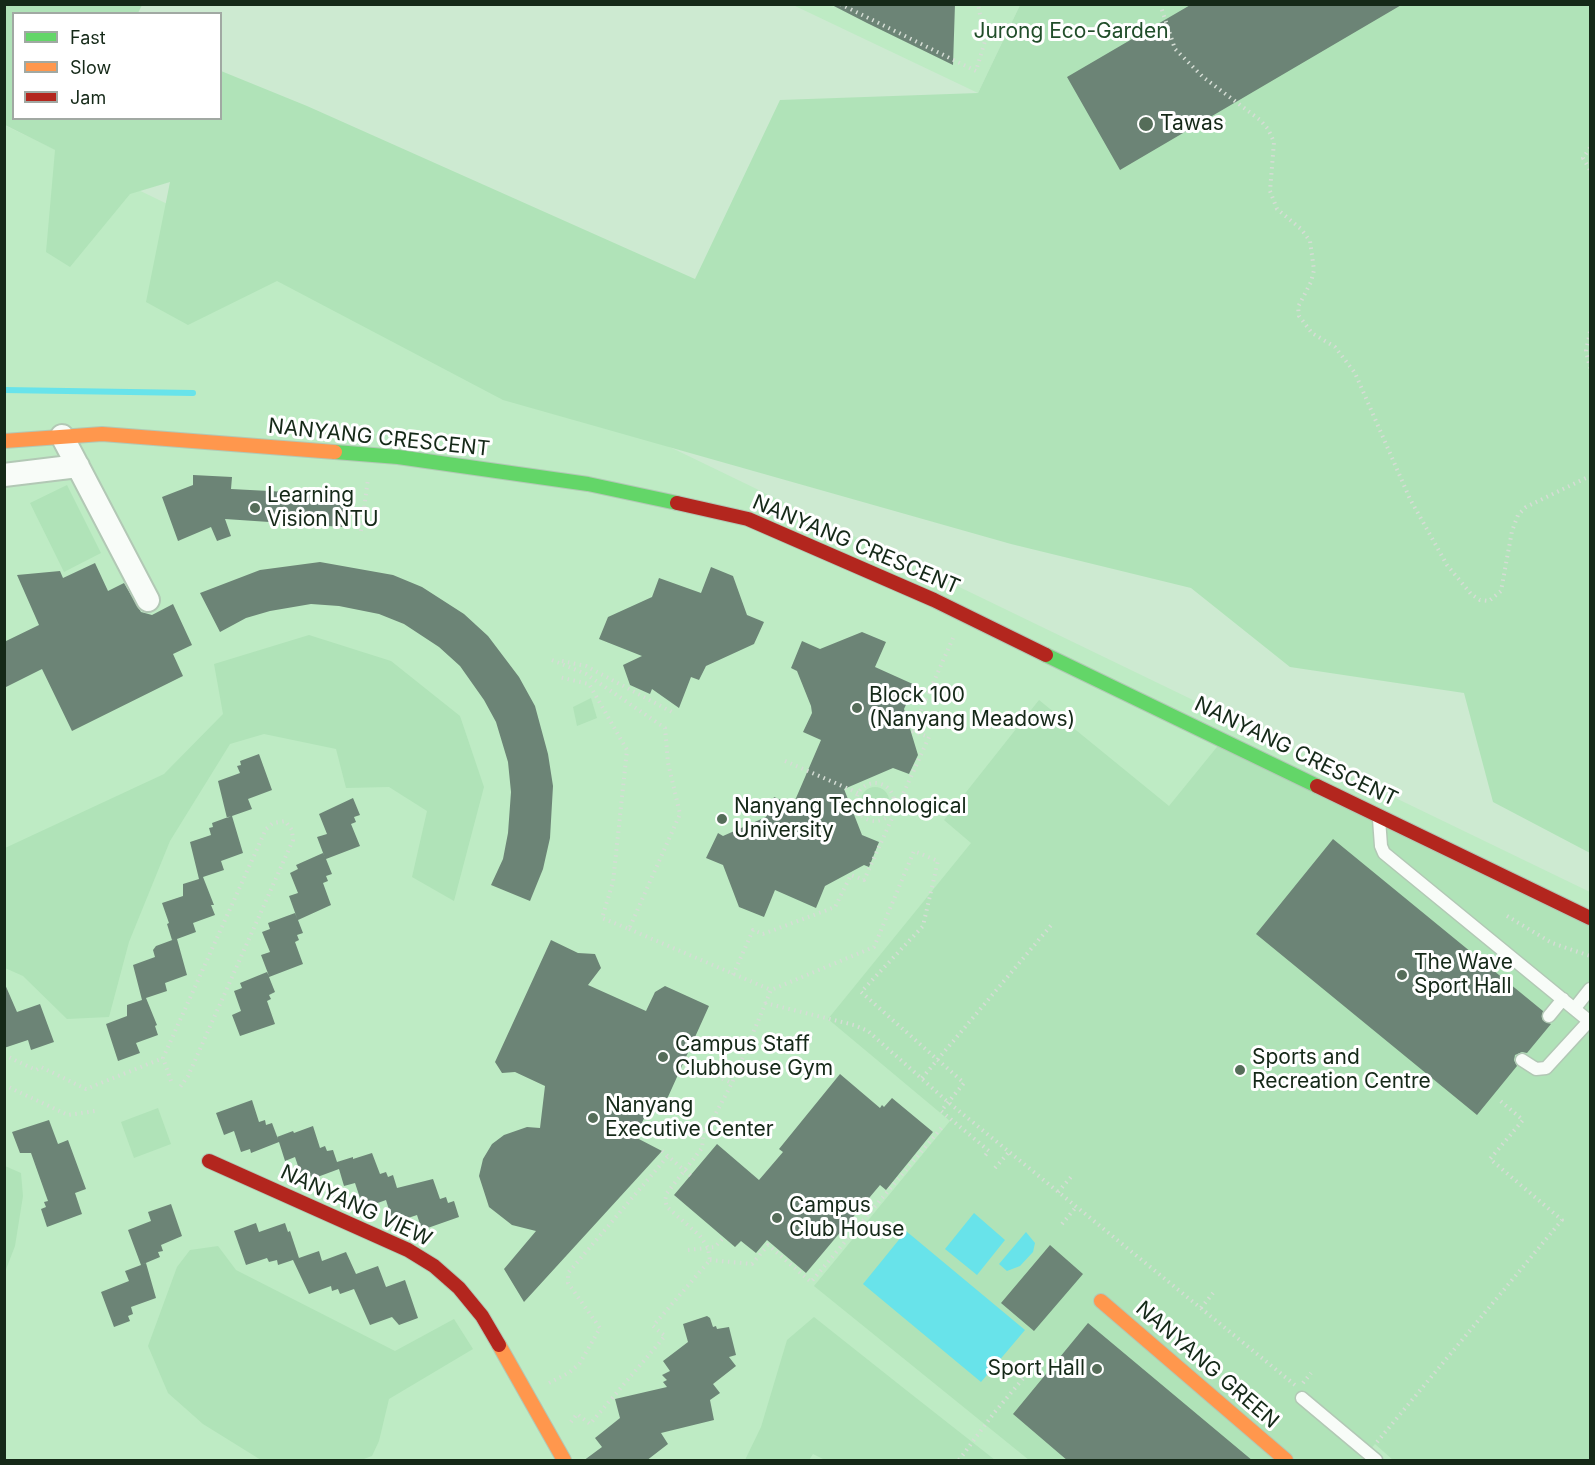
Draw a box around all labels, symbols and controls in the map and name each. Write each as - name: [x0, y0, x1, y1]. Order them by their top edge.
- legend: [12, 12, 222, 120]
- park label: Jurong Eco-Garden: [973, 19, 1169, 45]
- text: Fast: [70, 27, 106, 48]
- text: Slow: [70, 57, 111, 78]
- text: Jam: [70, 87, 106, 108]
- place label: Tawas: [1160, 111, 1224, 137]
- marker: Tawas: [1137, 115, 1155, 133]
- street label: NANYANG CRESCENT: [267, 414, 491, 462]
- place label: Learning Vision NTU: [267, 483, 379, 533]
- street label: NANYANG CRESCENT: [748, 490, 964, 600]
- marker: Learning Vision NTU: [248, 501, 262, 515]
- place label: Block 100 (Nanyang Meadows): [869, 683, 1075, 733]
- street label: NANYANG CRESCENT: [1190, 692, 1402, 812]
- marker: Block 100 (Nanyang Meadows): [850, 701, 864, 715]
- place label: Nanyang Technological University: [734, 794, 967, 844]
- marker: Nanyang Technological University: [715, 812, 729, 826]
- place label: The Wave Sport Hall: [1414, 950, 1513, 1000]
- marker: The Wave Sport Hall: [1395, 968, 1409, 982]
- place label: Campus Staff Clubhouse Gym: [675, 1032, 833, 1082]
- place label: Sports and Recreation Centre: [1252, 1045, 1431, 1095]
- marker: Campus Staff Clubhouse Gym: [656, 1050, 670, 1064]
- marker: Sports and Recreation Centre: [1233, 1063, 1247, 1077]
- place label: Nanyang Executive Center: [605, 1093, 774, 1143]
- marker: Nanyang Executive Center: [586, 1111, 600, 1125]
- street label: NANYANG VIEW: [276, 1160, 436, 1252]
- place label: Campus Club House: [789, 1193, 905, 1243]
- marker: Campus Club House: [770, 1211, 784, 1225]
- street label: NANYANG GREEN: [1130, 1296, 1284, 1434]
- place label: Sport Hall: [987, 1356, 1085, 1382]
- marker: Sport Hall: [1090, 1362, 1104, 1376]

